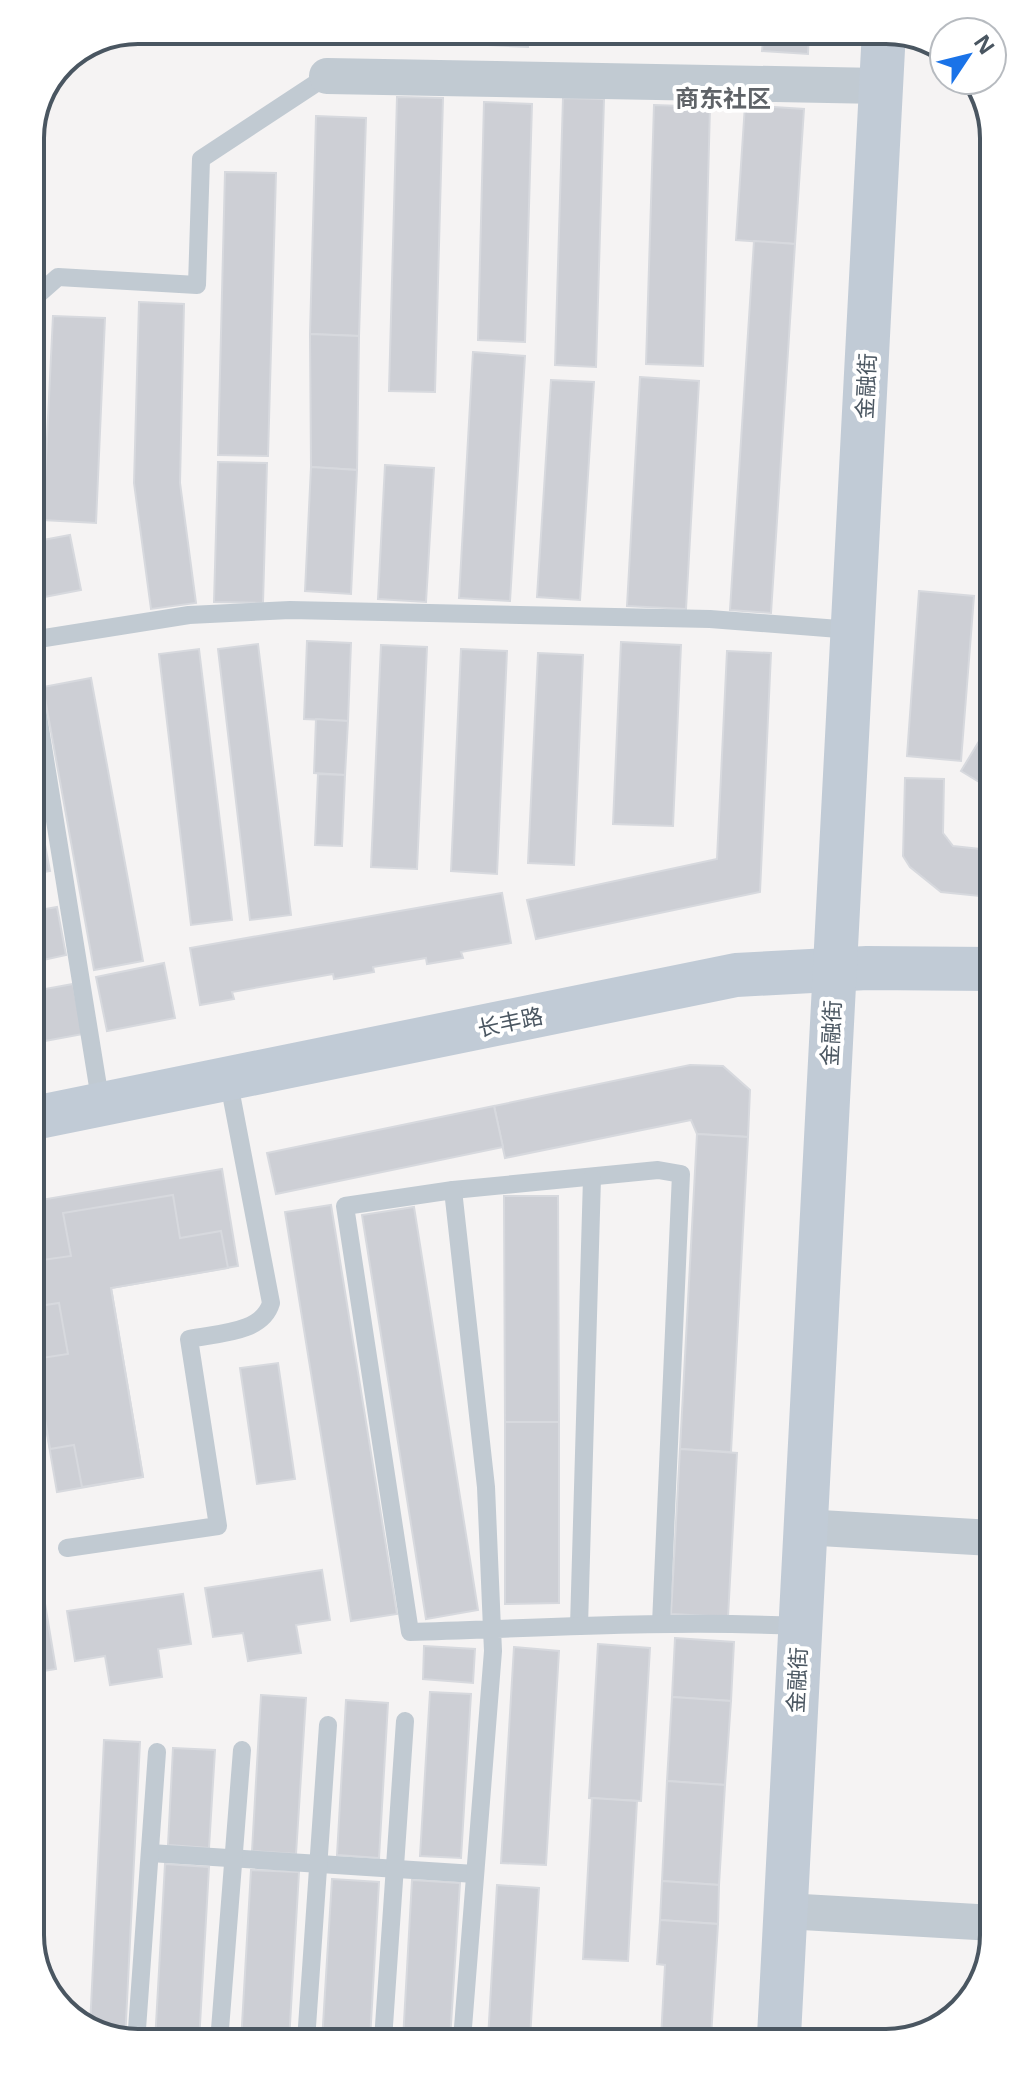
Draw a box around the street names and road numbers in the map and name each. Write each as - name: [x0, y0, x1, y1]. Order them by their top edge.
- street label: 金融街: [848, 352, 882, 420]
- street label: 长丰路: [475, 999, 545, 1043]
- street label: 金融街: [813, 999, 847, 1067]
- street label: 金融街: [779, 1646, 813, 1714]

